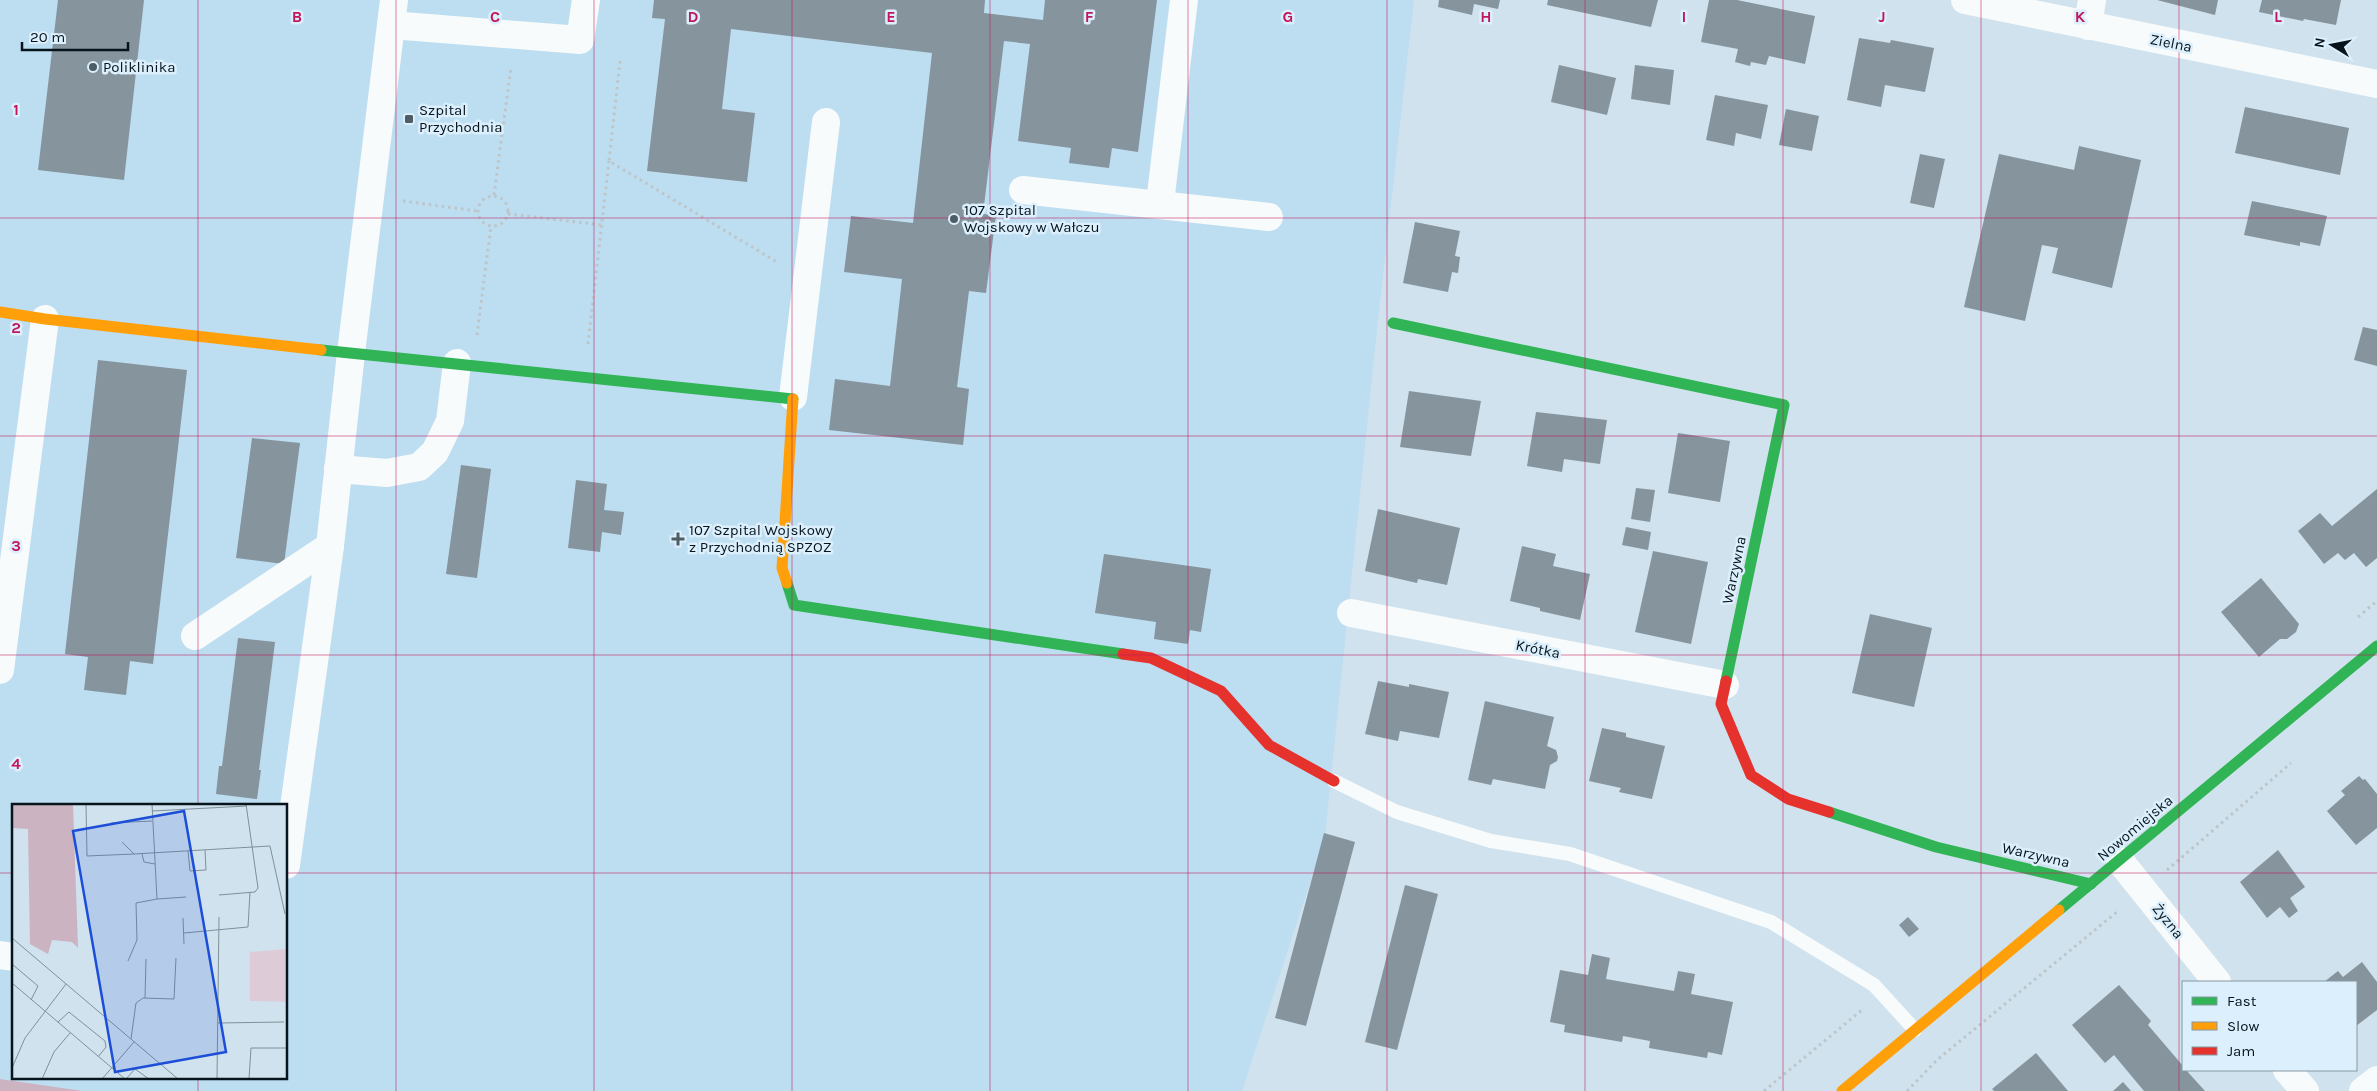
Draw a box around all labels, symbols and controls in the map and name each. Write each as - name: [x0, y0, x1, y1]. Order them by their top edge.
- text: B: [292, 7, 302, 26]
- text: C: [490, 7, 500, 26]
- text: D: [688, 7, 699, 26]
- text: E: [886, 7, 896, 26]
- text: F: [1085, 7, 1094, 26]
- text: G: [1283, 7, 1293, 26]
- text: H: [1480, 7, 1492, 26]
- text: I: [1682, 7, 1686, 26]
- text: J: [1878, 7, 1886, 26]
- text: K: [2075, 7, 2086, 26]
- text: L: [2274, 7, 2282, 26]
- scale bar: [22, 20, 129, 52]
- north arrow: [2307, 20, 2357, 70]
- text: 20 m: [30, 28, 65, 46]
- street label: Zielna: [2148, 30, 2194, 56]
- text: N: [2310, 36, 2329, 49]
- place label: Poliklinika: [103, 58, 176, 76]
- marker: Poliklinika: [87, 61, 99, 73]
- text: 1: [13, 100, 19, 119]
- place label: Szpital Przychodnia: [419, 101, 502, 136]
- marker: Szpital Przychodnia: [403, 113, 415, 125]
- place label: 107 Szpital Wojskowy w Wałczu: [964, 201, 1100, 236]
- marker: 107 Szpital Wojskowy w Wałczu: [948, 213, 960, 225]
- text: 2: [11, 318, 21, 337]
- place label: 107 Szpital Wojskowy z Przychodnią SPZOZ: [689, 521, 833, 556]
- marker: 107 Szpital Wojskowy z Przychodnią SPZOZ: [671, 532, 685, 546]
- street label: Warzywna: [1718, 534, 1750, 606]
- text: 3: [11, 536, 21, 555]
- street label: Krótka: [1514, 636, 1562, 662]
- text: 4: [11, 754, 21, 773]
- street label: Nowomiejska: [2094, 791, 2176, 865]
- inset map: [12, 804, 288, 1078]
- street label: Warzywna: [2000, 838, 2072, 872]
- street label: Żyzna: [2148, 900, 2188, 942]
- legend: [2182, 981, 2357, 1071]
- text: Fast: [2227, 992, 2257, 1010]
- text: Slow: [2227, 1017, 2259, 1035]
- text: Jam: [2227, 1042, 2255, 1060]

